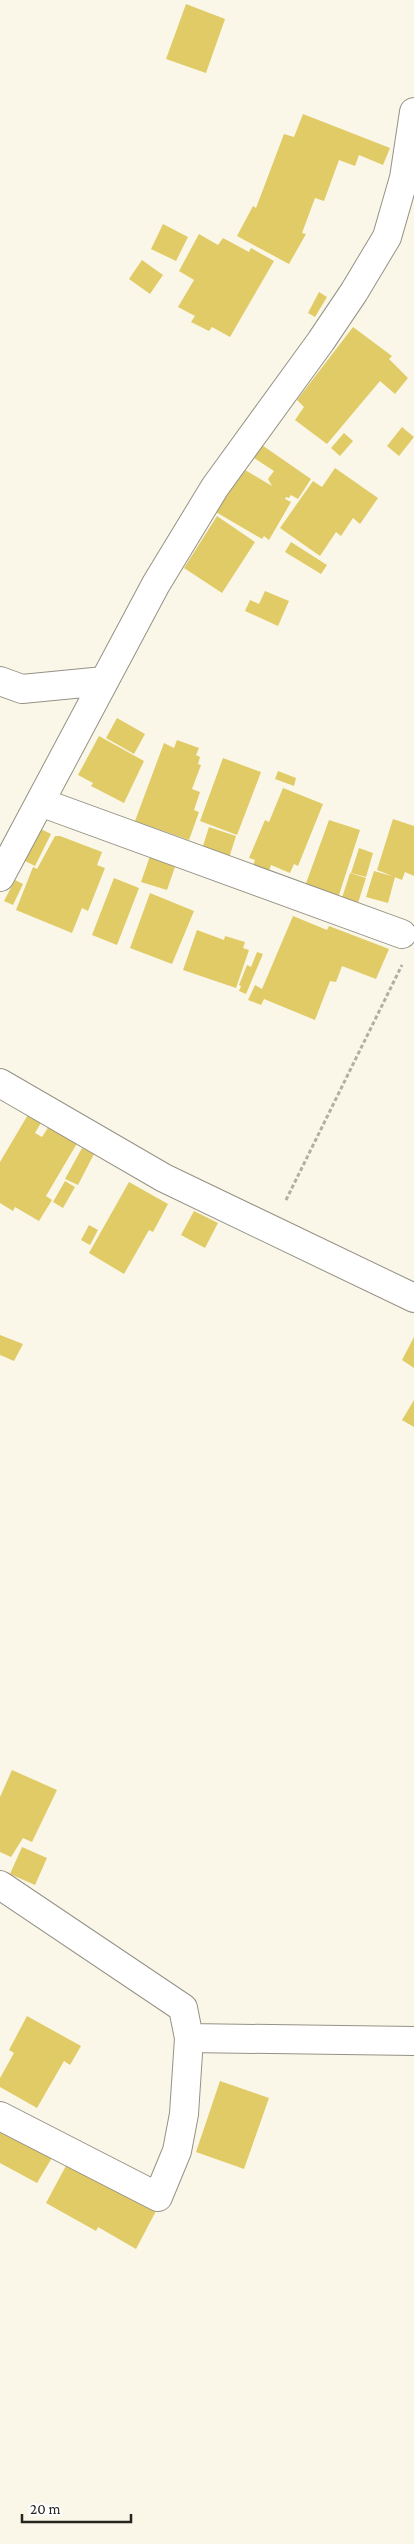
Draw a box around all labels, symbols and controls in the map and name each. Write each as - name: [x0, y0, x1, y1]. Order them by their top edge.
- scale bar: [22, 2492, 131, 2524]
- text: 20 m: [30, 2501, 61, 2517]

